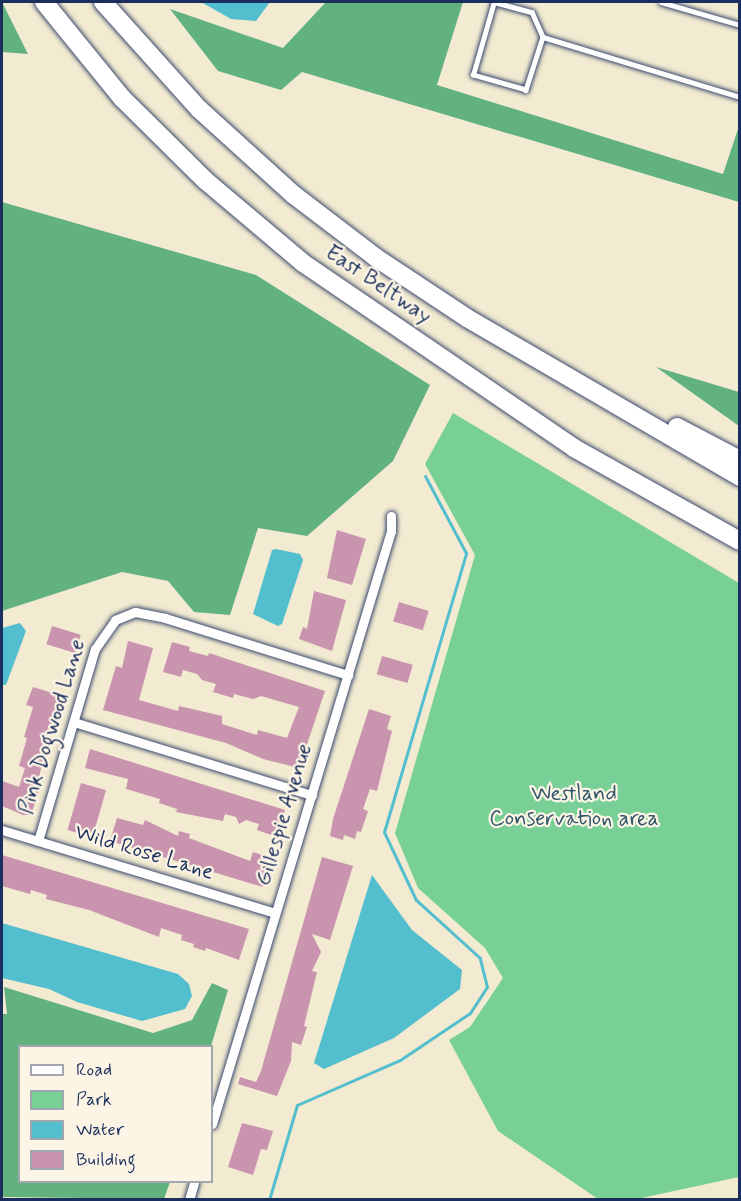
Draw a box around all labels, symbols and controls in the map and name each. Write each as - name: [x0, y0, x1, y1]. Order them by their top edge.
- street label: East Beltway: [320, 240, 436, 330]
- street label: Pink Dogwood Lane: [14, 638, 92, 816]
- street label: Gillespie Avenue: [250, 739, 320, 891]
- park label: Westland Conservation area: [488, 781, 660, 832]
- street label: Wild Rose Lane: [72, 820, 216, 886]
- legend: [18, 1045, 213, 1183]
- text: Road: [76, 1058, 112, 1082]
- text: Park: [76, 1088, 112, 1112]
- text: Water: [76, 1118, 124, 1142]
- text: Building: [76, 1148, 136, 1172]

